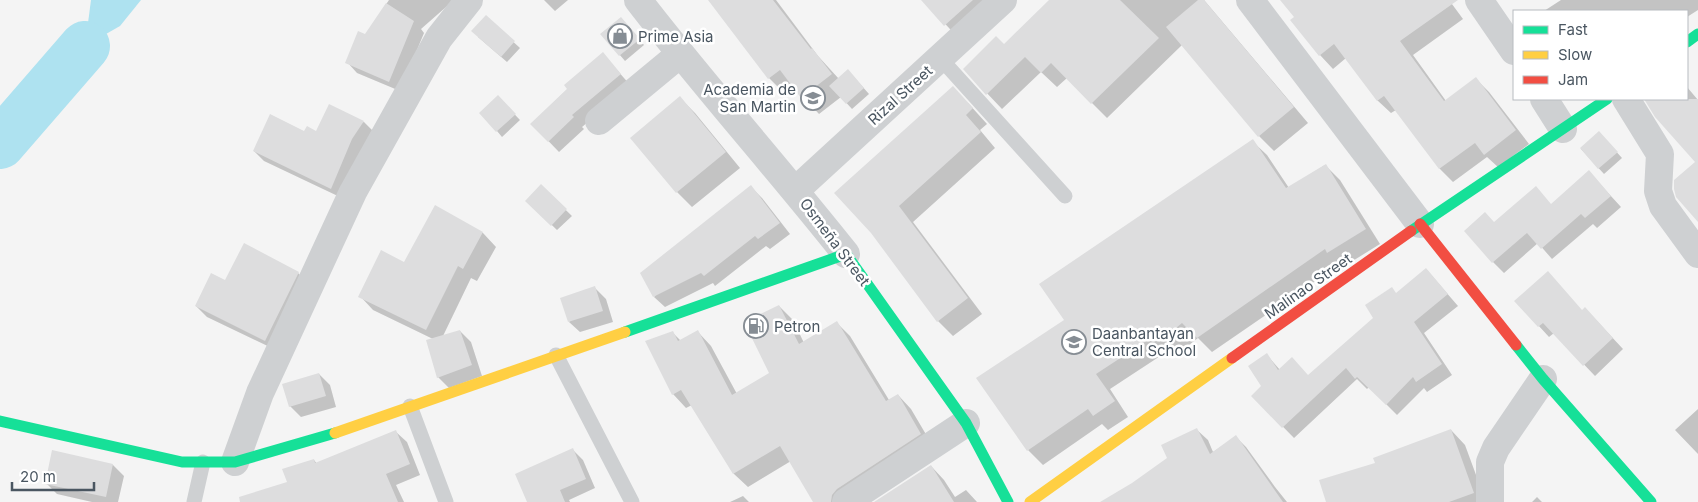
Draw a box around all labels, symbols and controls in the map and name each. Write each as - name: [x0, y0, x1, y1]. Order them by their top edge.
- legend: [1513, 10, 1688, 100]
- text: Fast: [1558, 20, 1588, 39]
- shop icon: Prime Asia: [607, 23, 633, 49]
- place label: Prime Asia: [638, 27, 714, 46]
- text: Slow: [1558, 45, 1592, 64]
- street label: Rizal Street: [864, 61, 936, 129]
- text: Jam: [1558, 70, 1588, 89]
- place label: Academia de San Martin: [703, 80, 796, 116]
- school or university icon: Academia de San Martin: [800, 85, 826, 111]
- street label: Osmeña Street: [796, 194, 874, 290]
- street label: Malinao Street: [1261, 249, 1355, 323]
- fuel station icon: Petron: [743, 313, 769, 339]
- place label: Petron: [774, 317, 820, 336]
- place label: Daanbantayan Central School: [1092, 324, 1196, 360]
- school or university icon: Daanbantayan Central School: [1061, 329, 1087, 355]
- scale bar: [12, 460, 95, 492]
- text: 20 m: [20, 467, 56, 486]

